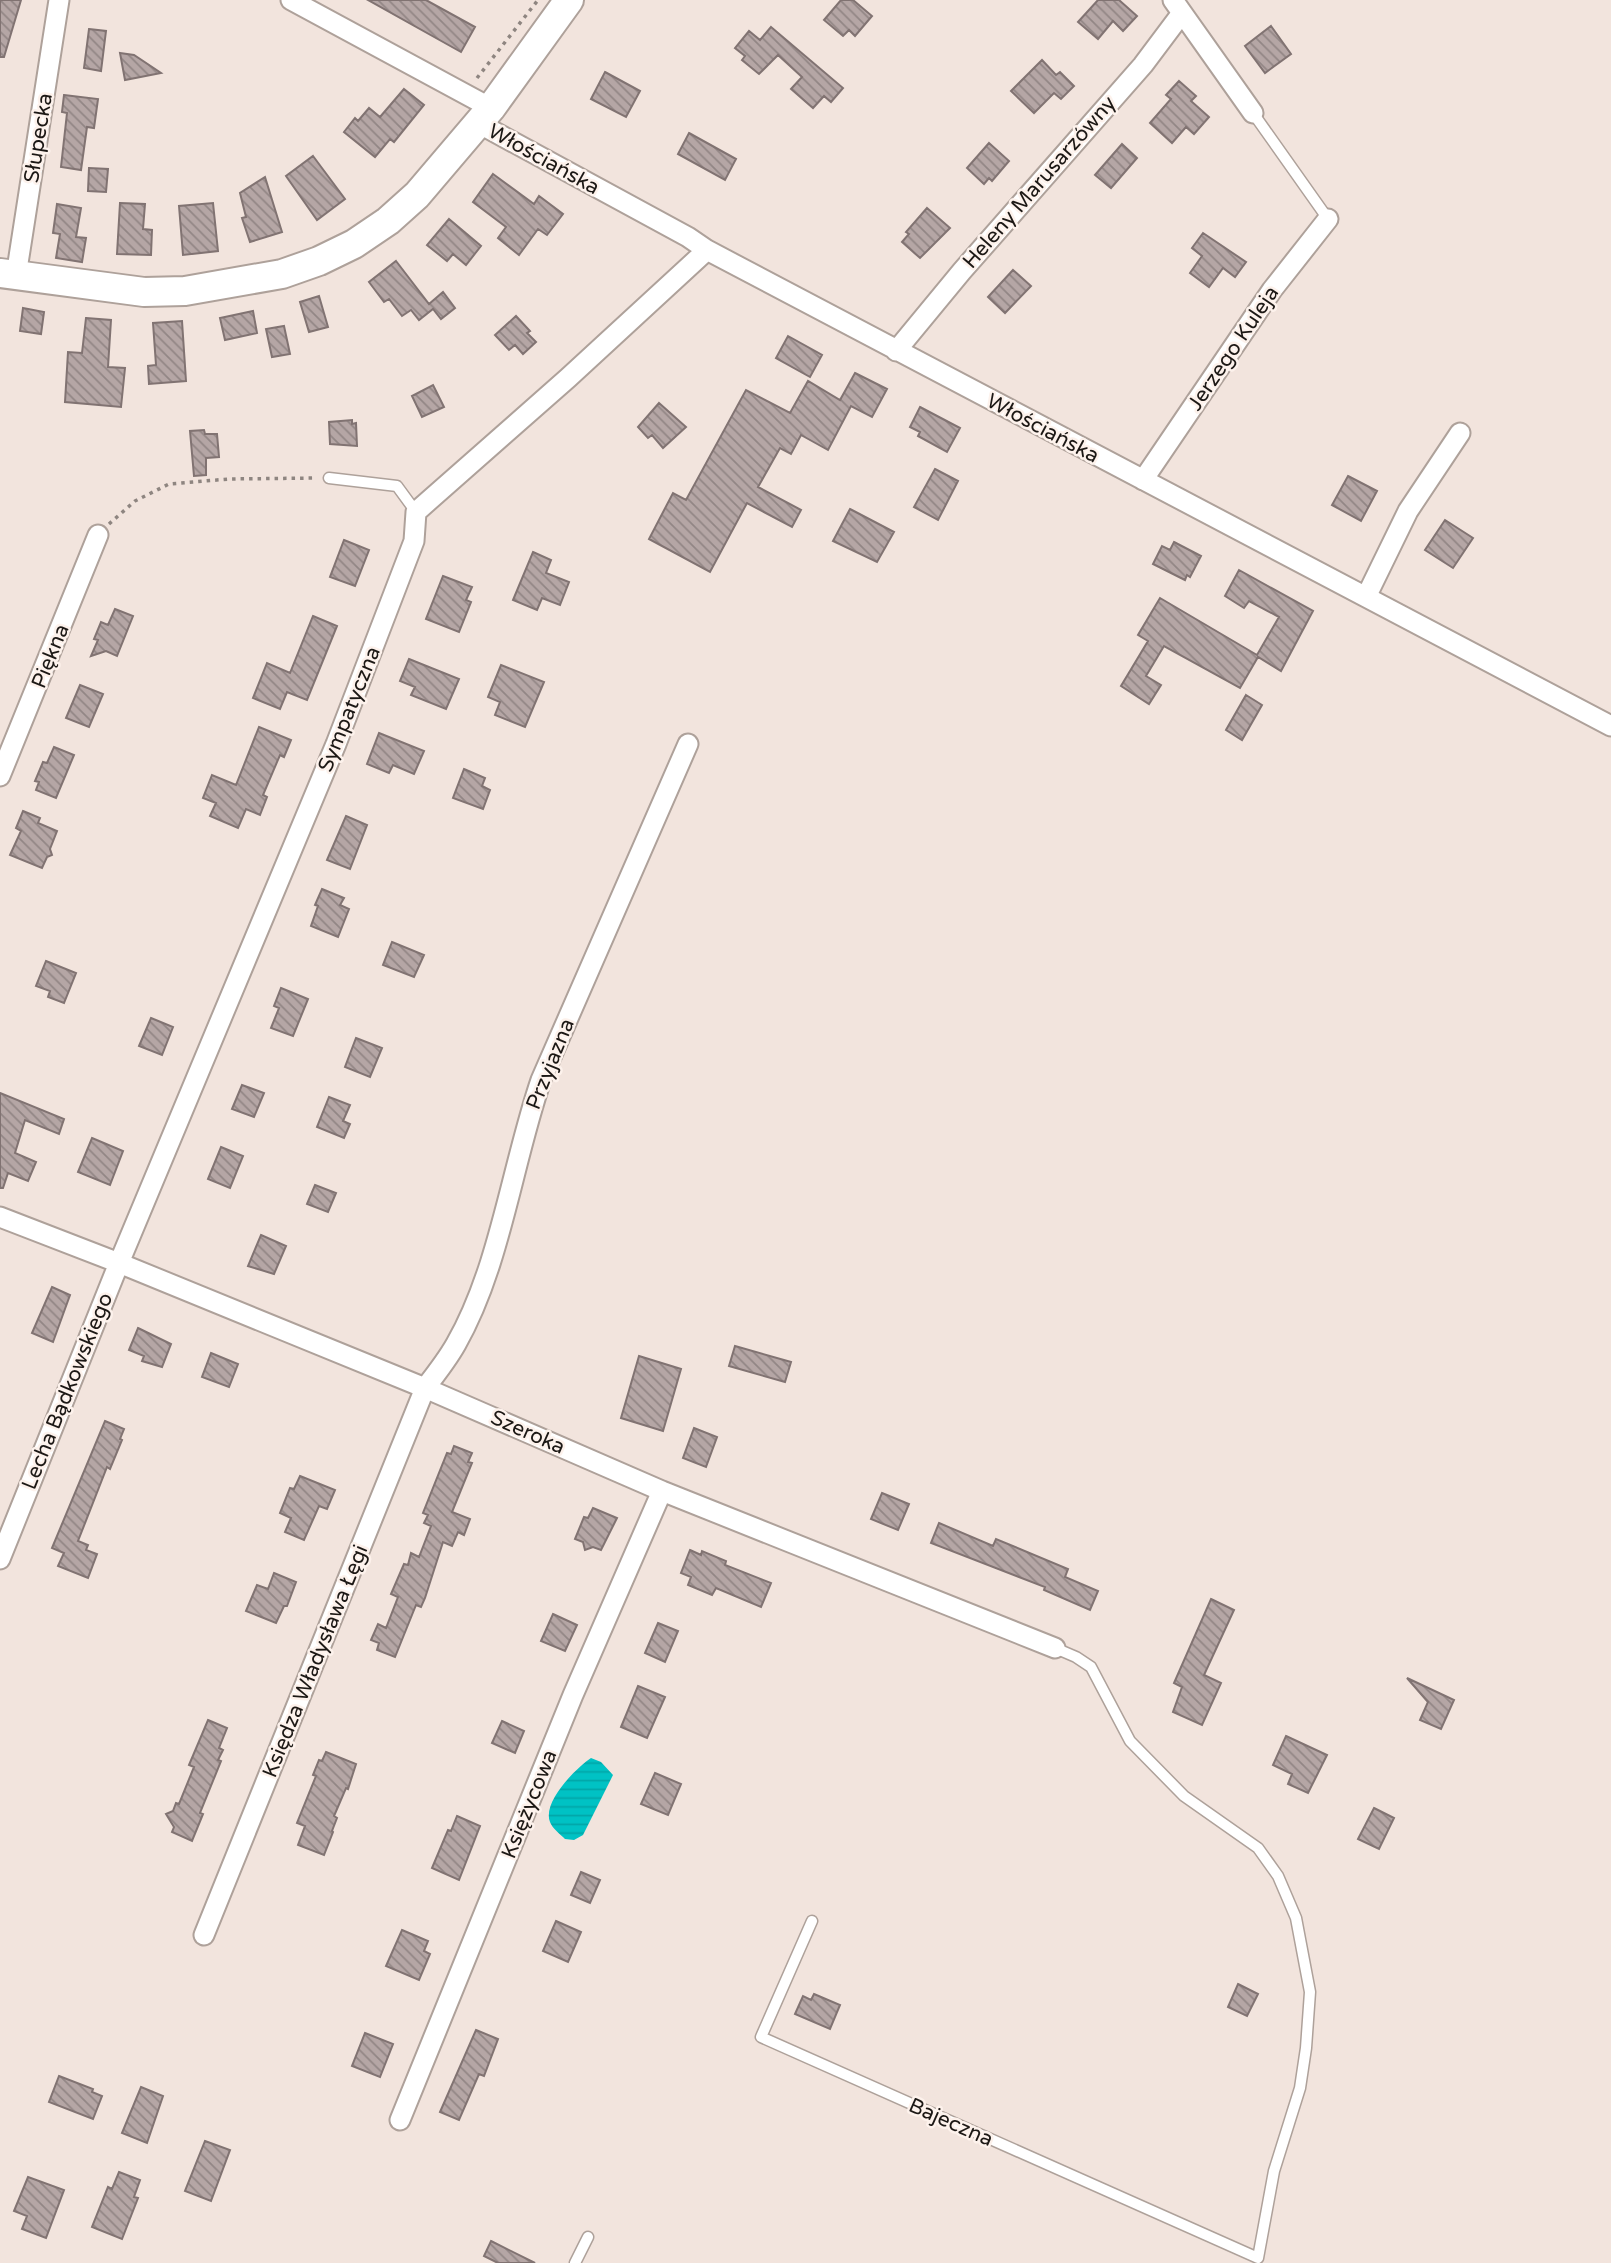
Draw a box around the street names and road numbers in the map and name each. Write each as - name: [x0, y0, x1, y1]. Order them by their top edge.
- street label: Słupecka: [19, 91, 58, 185]
- street label: Heleny Marusarzówny: [958, 91, 1121, 274]
- street label: Włościańska: [484, 119, 604, 200]
- street label: Jerzego Kuleja: [1183, 281, 1284, 415]
- street label: Włościańska: [982, 388, 1103, 469]
- street label: Piękna: [26, 620, 75, 692]
- street label: Sympatyczna: [313, 643, 386, 775]
- street label: Przyjazna: [521, 1015, 580, 1113]
- street label: Lecha Bądkowskiego: [17, 1289, 118, 1493]
- street label: Szeroka: [487, 1405, 569, 1460]
- street label: Księdza Władysława Łęgi: [257, 1541, 374, 1781]
- street label: Księżycowa: [496, 1746, 563, 1862]
- street label: Bajeczna: [905, 2093, 997, 2152]

